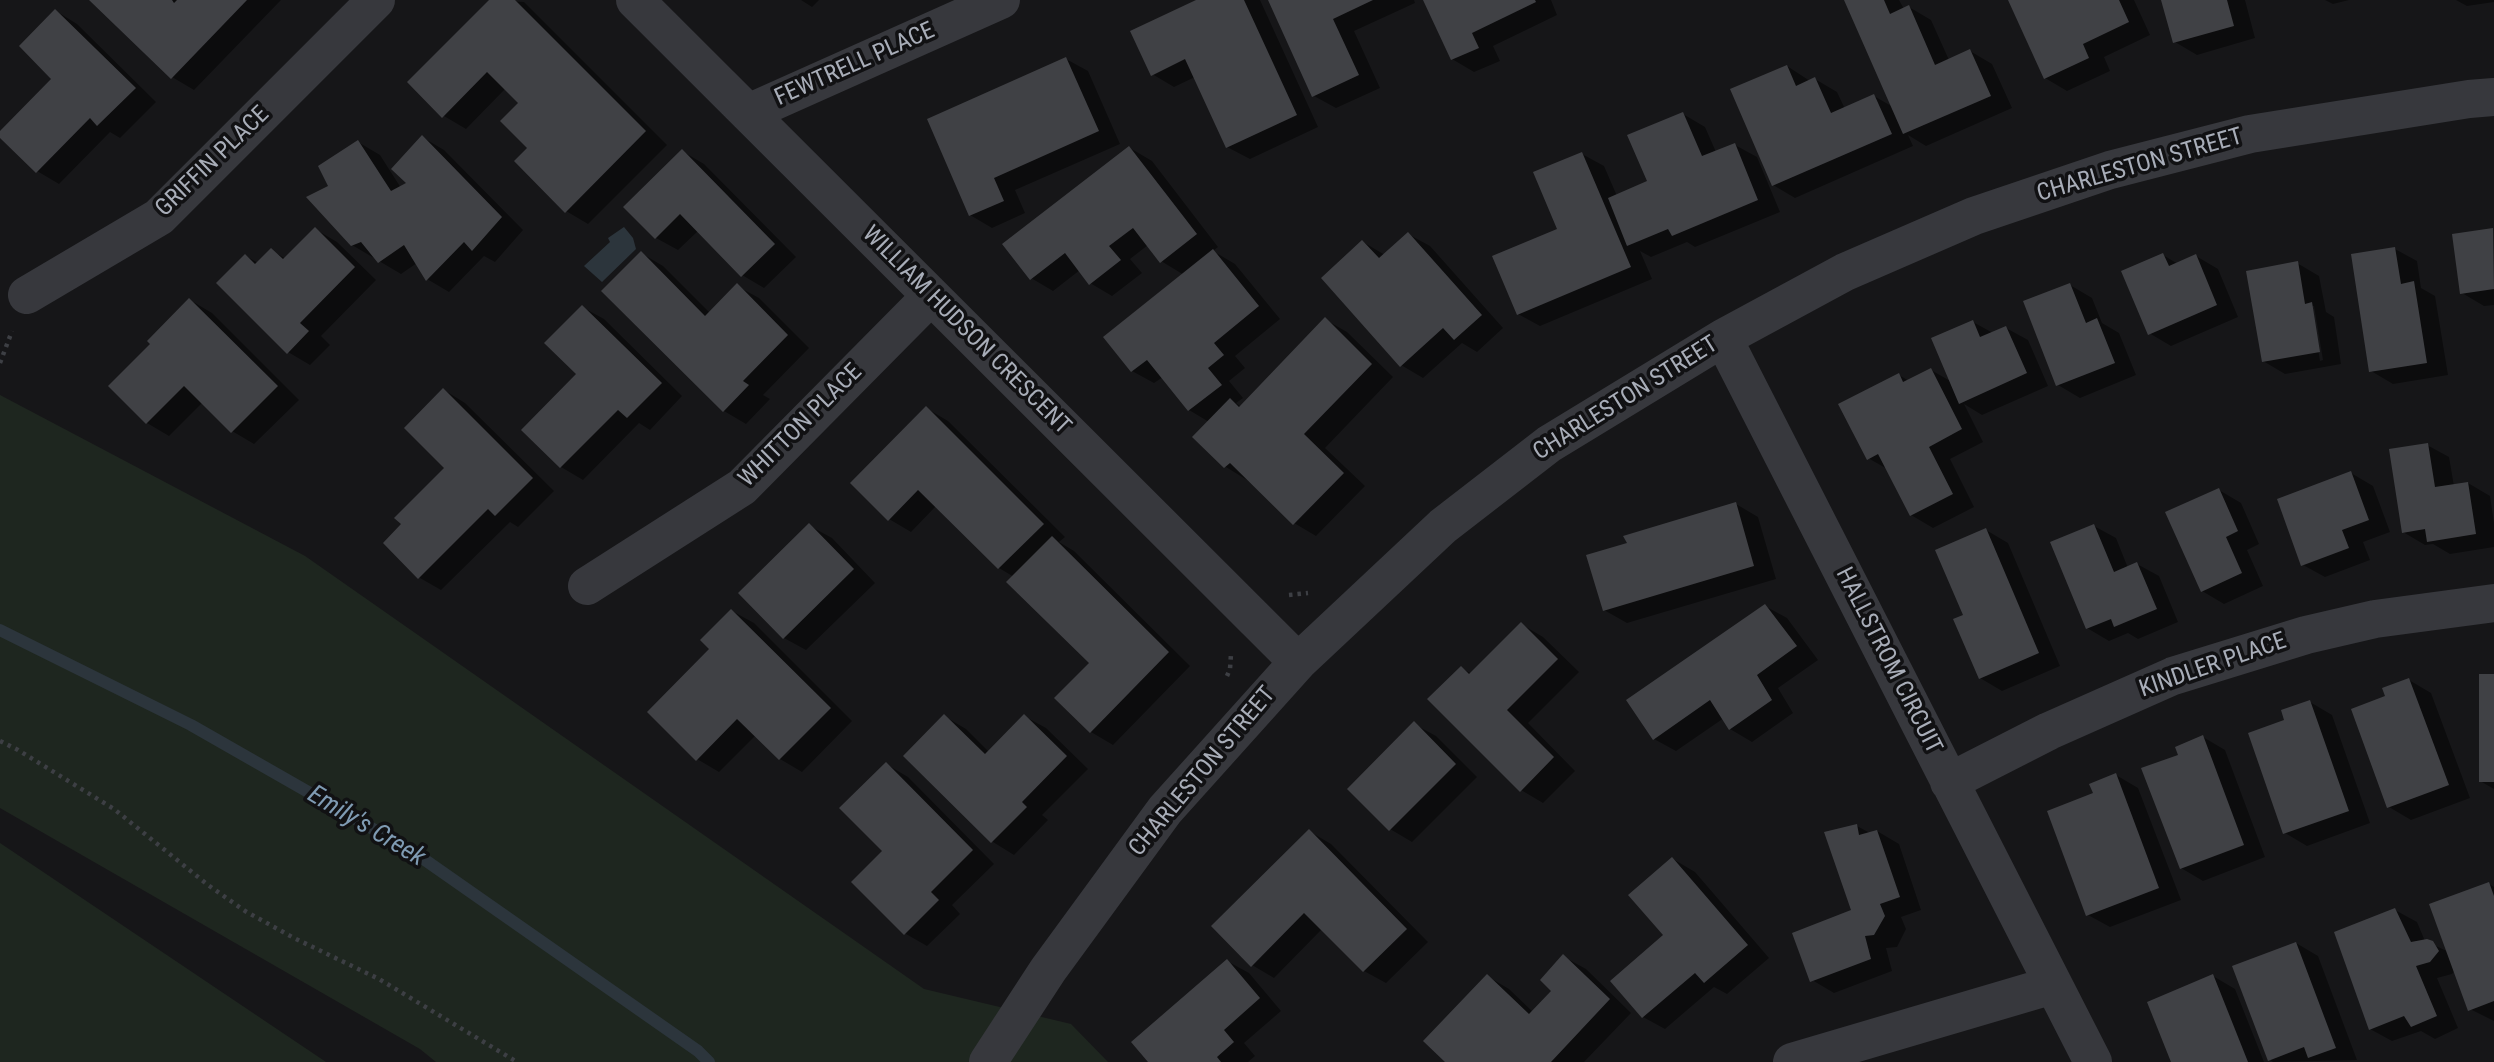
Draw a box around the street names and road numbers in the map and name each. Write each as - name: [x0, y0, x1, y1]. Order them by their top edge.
- street label: FEWTRELL PLACE: [771, 17, 939, 113]
- street label: GRIFFIN PLACE: [150, 101, 276, 223]
- street label: CHARLESTON STREET: [2034, 123, 2246, 209]
- street label: WILLIAM HUDSON CRESCENT: [856, 221, 1076, 441]
- street label: CHARLESTON STREET: [1528, 331, 1724, 467]
- street label: WHITTON PLACE: [733, 358, 869, 494]
- street label: HALLSTROM CIRCUIT: [1829, 563, 1947, 759]
- street label: KINDLER PLACE: [2136, 627, 2290, 705]
- street label: CHARLESTON STREET: [1124, 681, 1282, 863]

